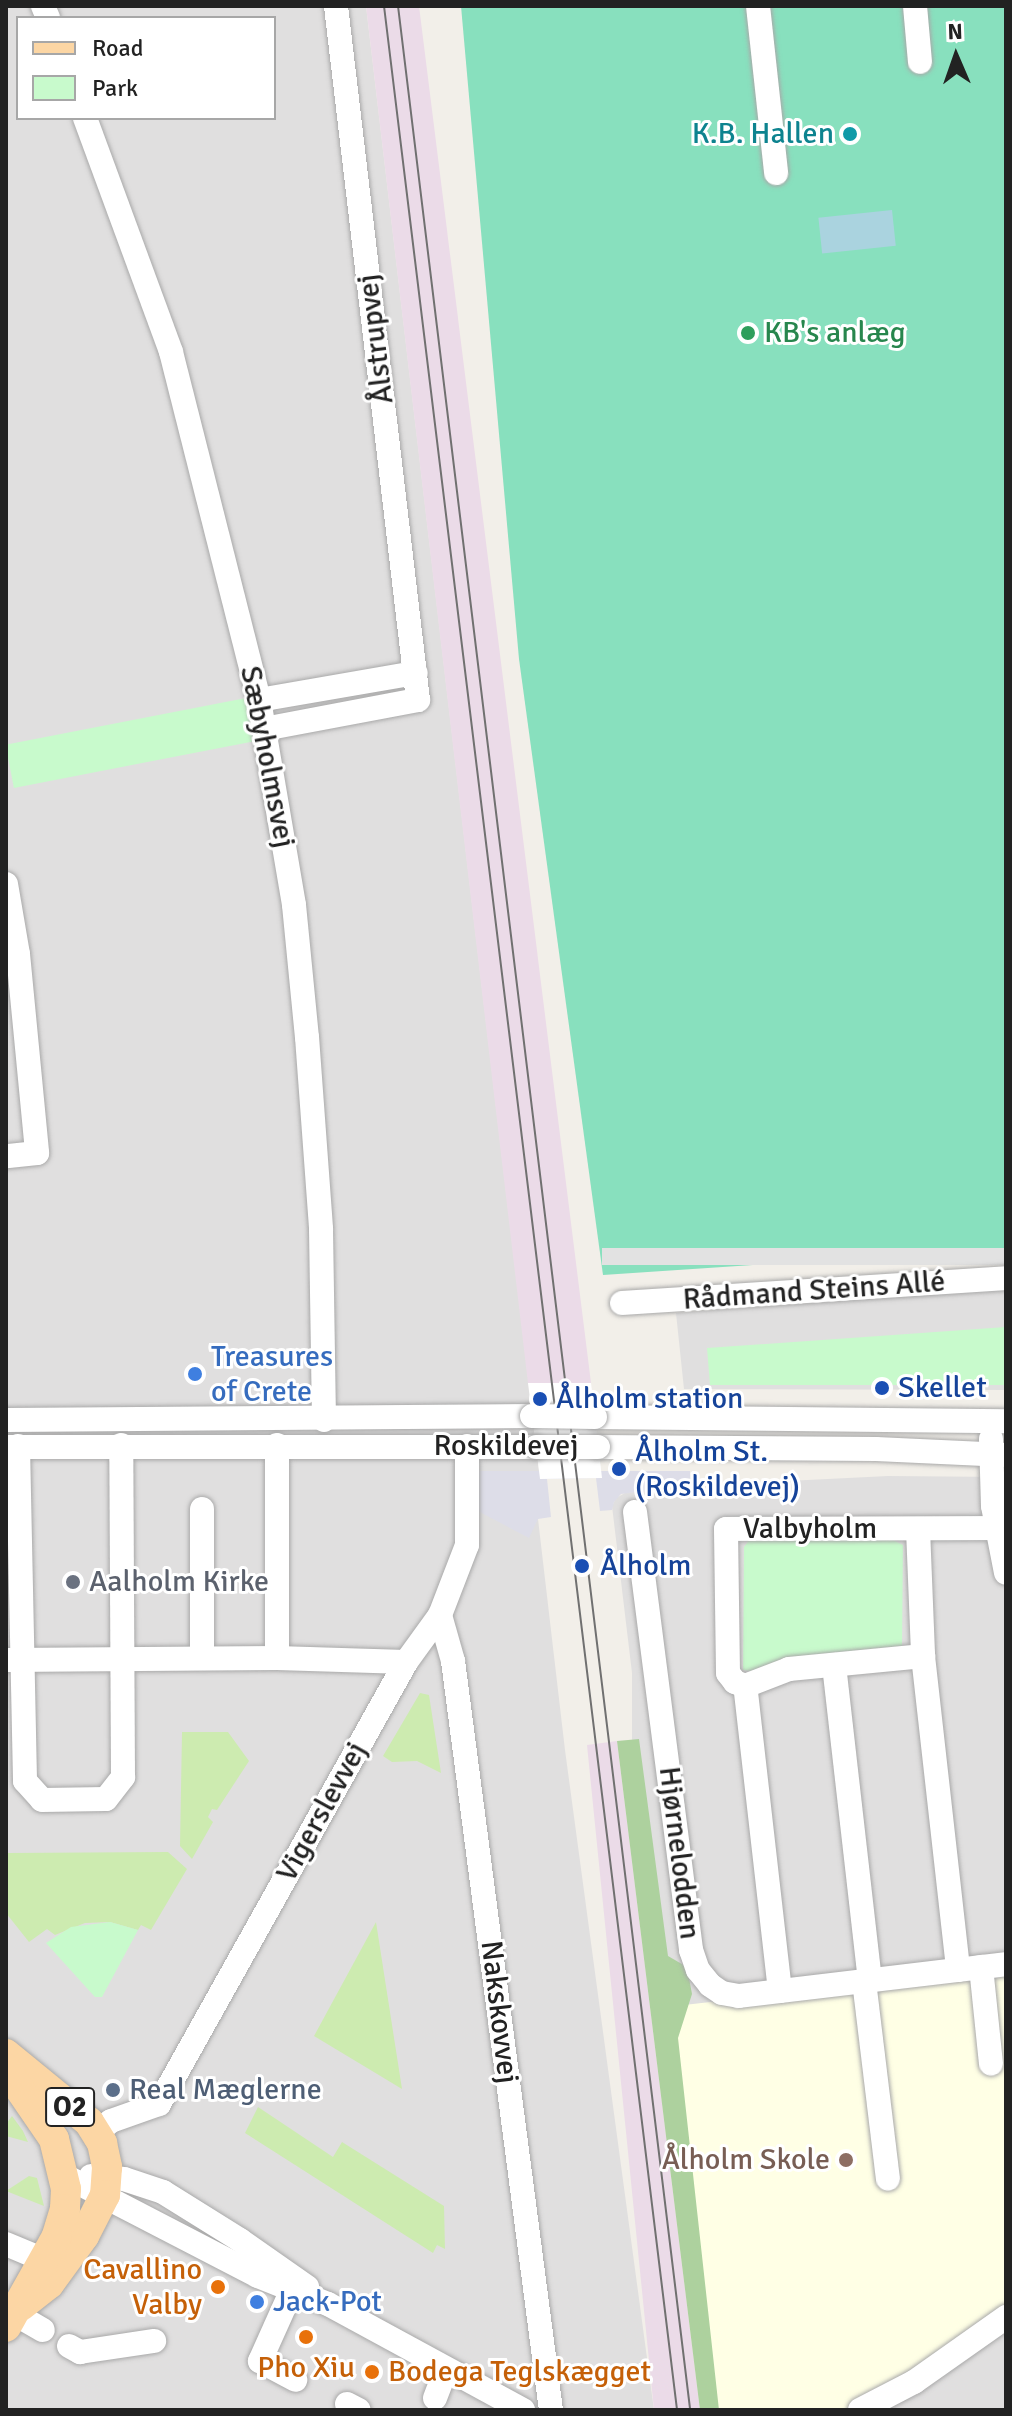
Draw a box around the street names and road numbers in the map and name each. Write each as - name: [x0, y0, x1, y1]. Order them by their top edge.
- street label: Ålstrupvej: [350, 272, 402, 406]
- street label: Sæbyholmsvej: [232, 663, 302, 851]
- street label: Rådmand Steins Allé: [682, 1264, 946, 1318]
- street label: Roskildevej: [433, 1428, 579, 1464]
- street label: Valbyholm: [743, 1511, 877, 1547]
- street label: Vigerslevvej: [269, 1736, 375, 1888]
- street label: Hjørnelodden: [651, 1764, 707, 1942]
- street label: Nakskovvej: [472, 1938, 526, 2086]
- road number: O2: [44, 2083, 96, 2131]

